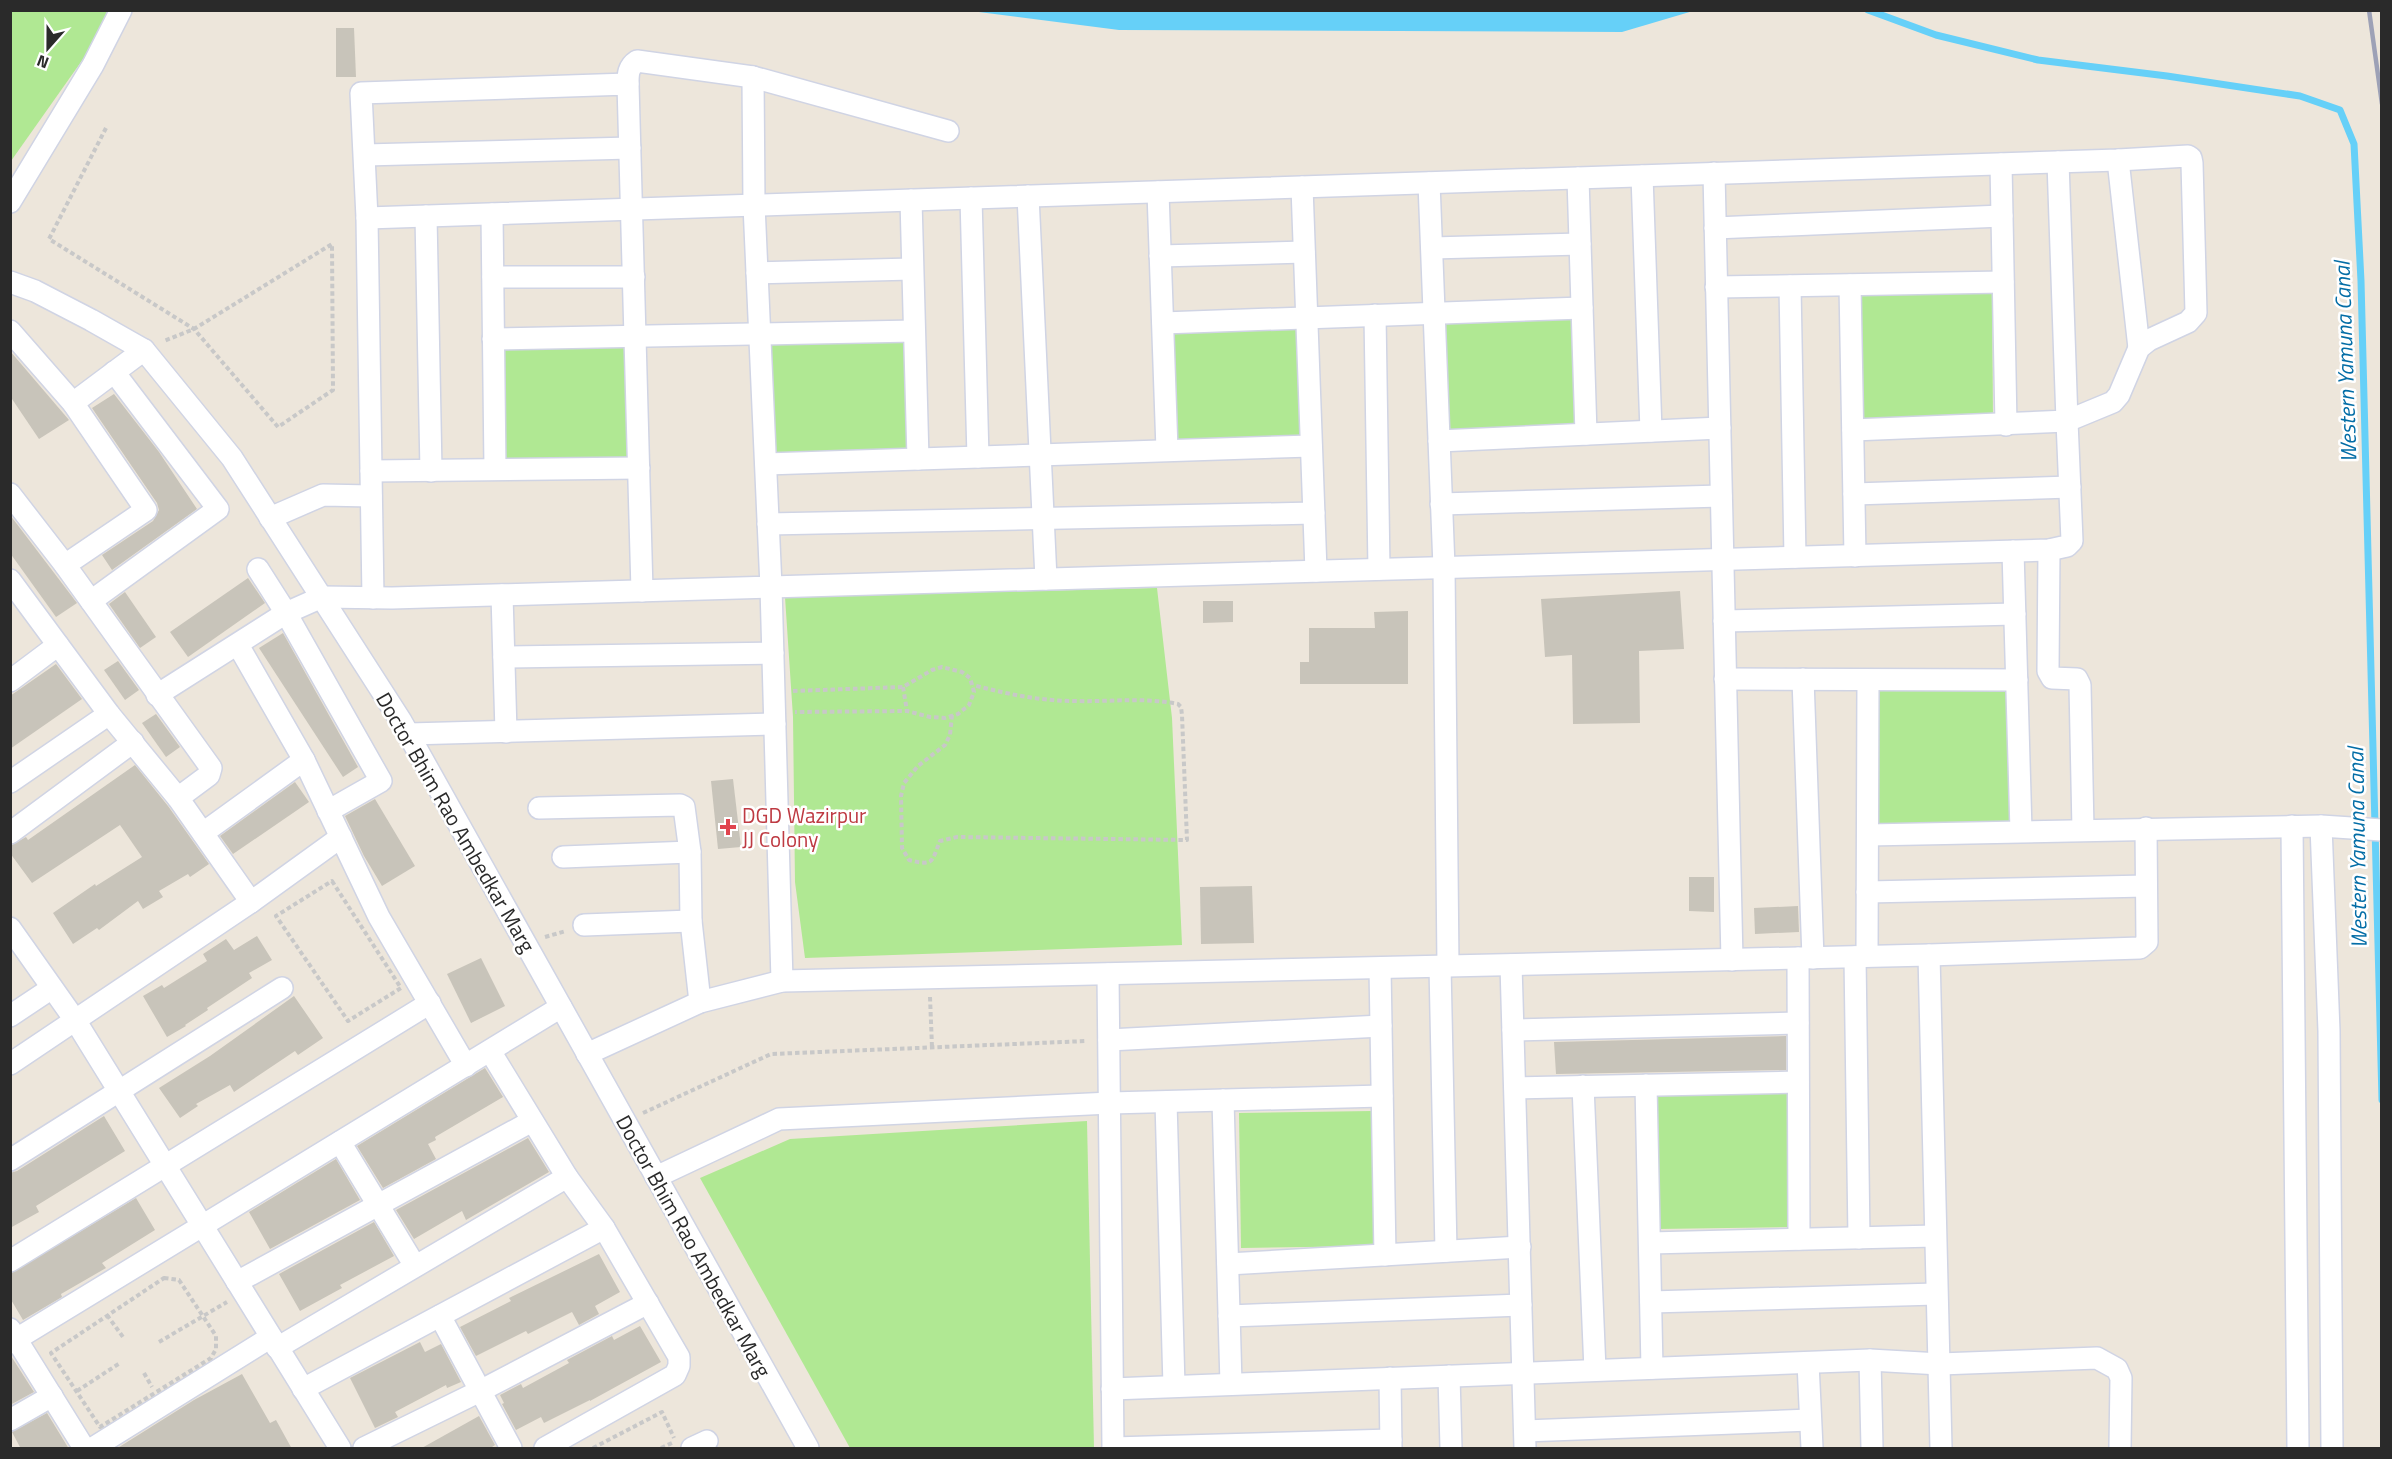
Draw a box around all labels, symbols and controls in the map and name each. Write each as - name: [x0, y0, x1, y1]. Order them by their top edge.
- north arrow: [18, 18, 78, 78]
- text: N: [33, 49, 52, 75]
- water label: Western Yamuna Canal: [2324, 259, 2365, 463]
- street label: Doctor Bhim Rao Ambedkar Marg: [368, 686, 544, 958]
- water label: Western Yamuna Canal: [2338, 745, 2376, 949]
- place label: DGD Wazirpur JJ Colony: [742, 799, 866, 855]
- marker: DGD Wazirpur JJ Colony: [719, 818, 737, 836]
- street label: Doctor Bhim Rao Ambedkar Marg: [608, 1109, 780, 1383]

